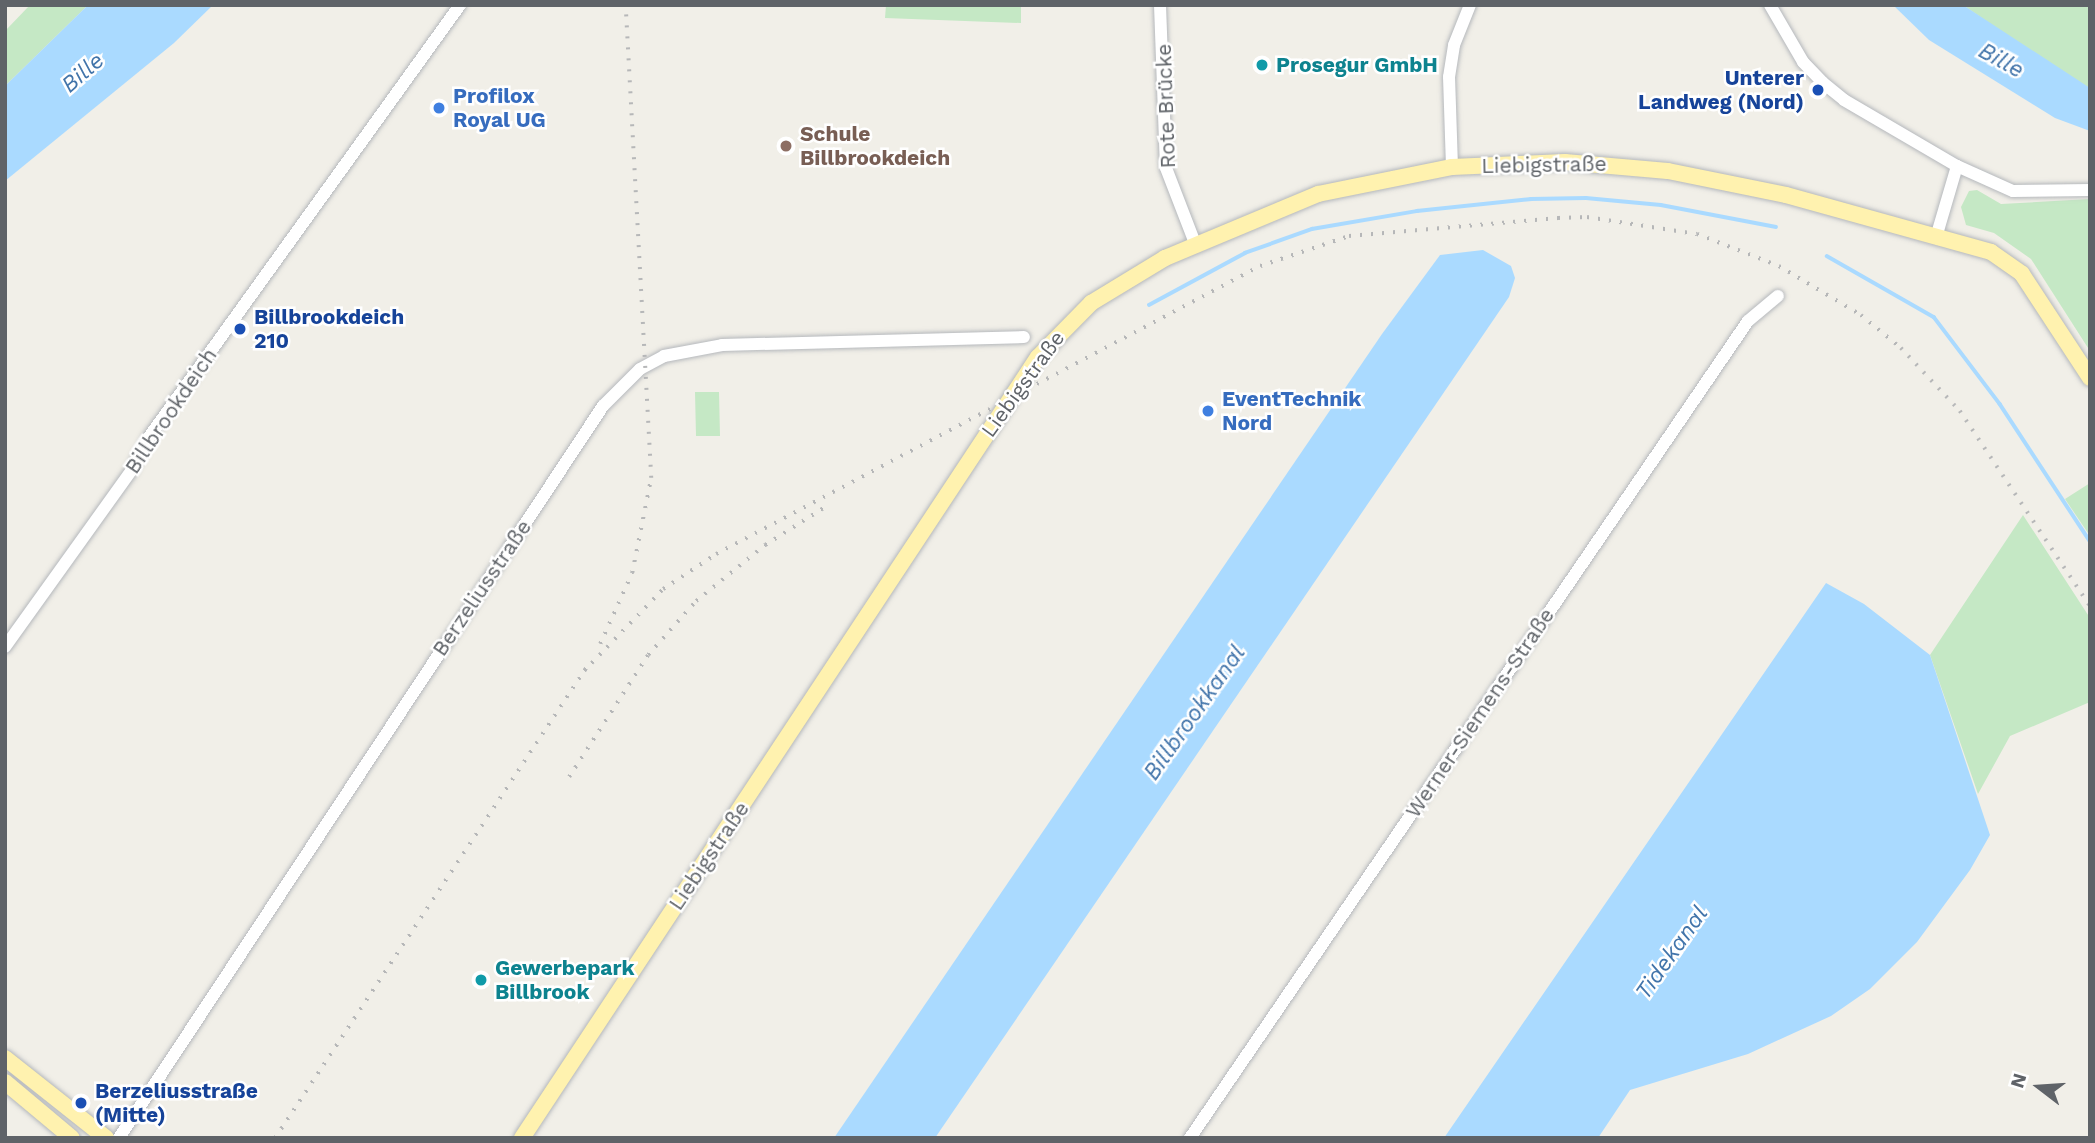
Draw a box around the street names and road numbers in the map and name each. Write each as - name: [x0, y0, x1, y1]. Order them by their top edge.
- street label: Rote Brücke: [1151, 43, 1181, 169]
- street label: Liebigstraße: [1481, 151, 1607, 179]
- street label: Liebigstraße: [976, 326, 1070, 442]
- street label: Billbrookdeich: [120, 343, 222, 479]
- street label: Berzeliusstraße: [427, 515, 537, 661]
- street label: Werner-Siemens-Straße: [1400, 603, 1560, 823]
- street label: Liebigstraße: [664, 797, 754, 915]

